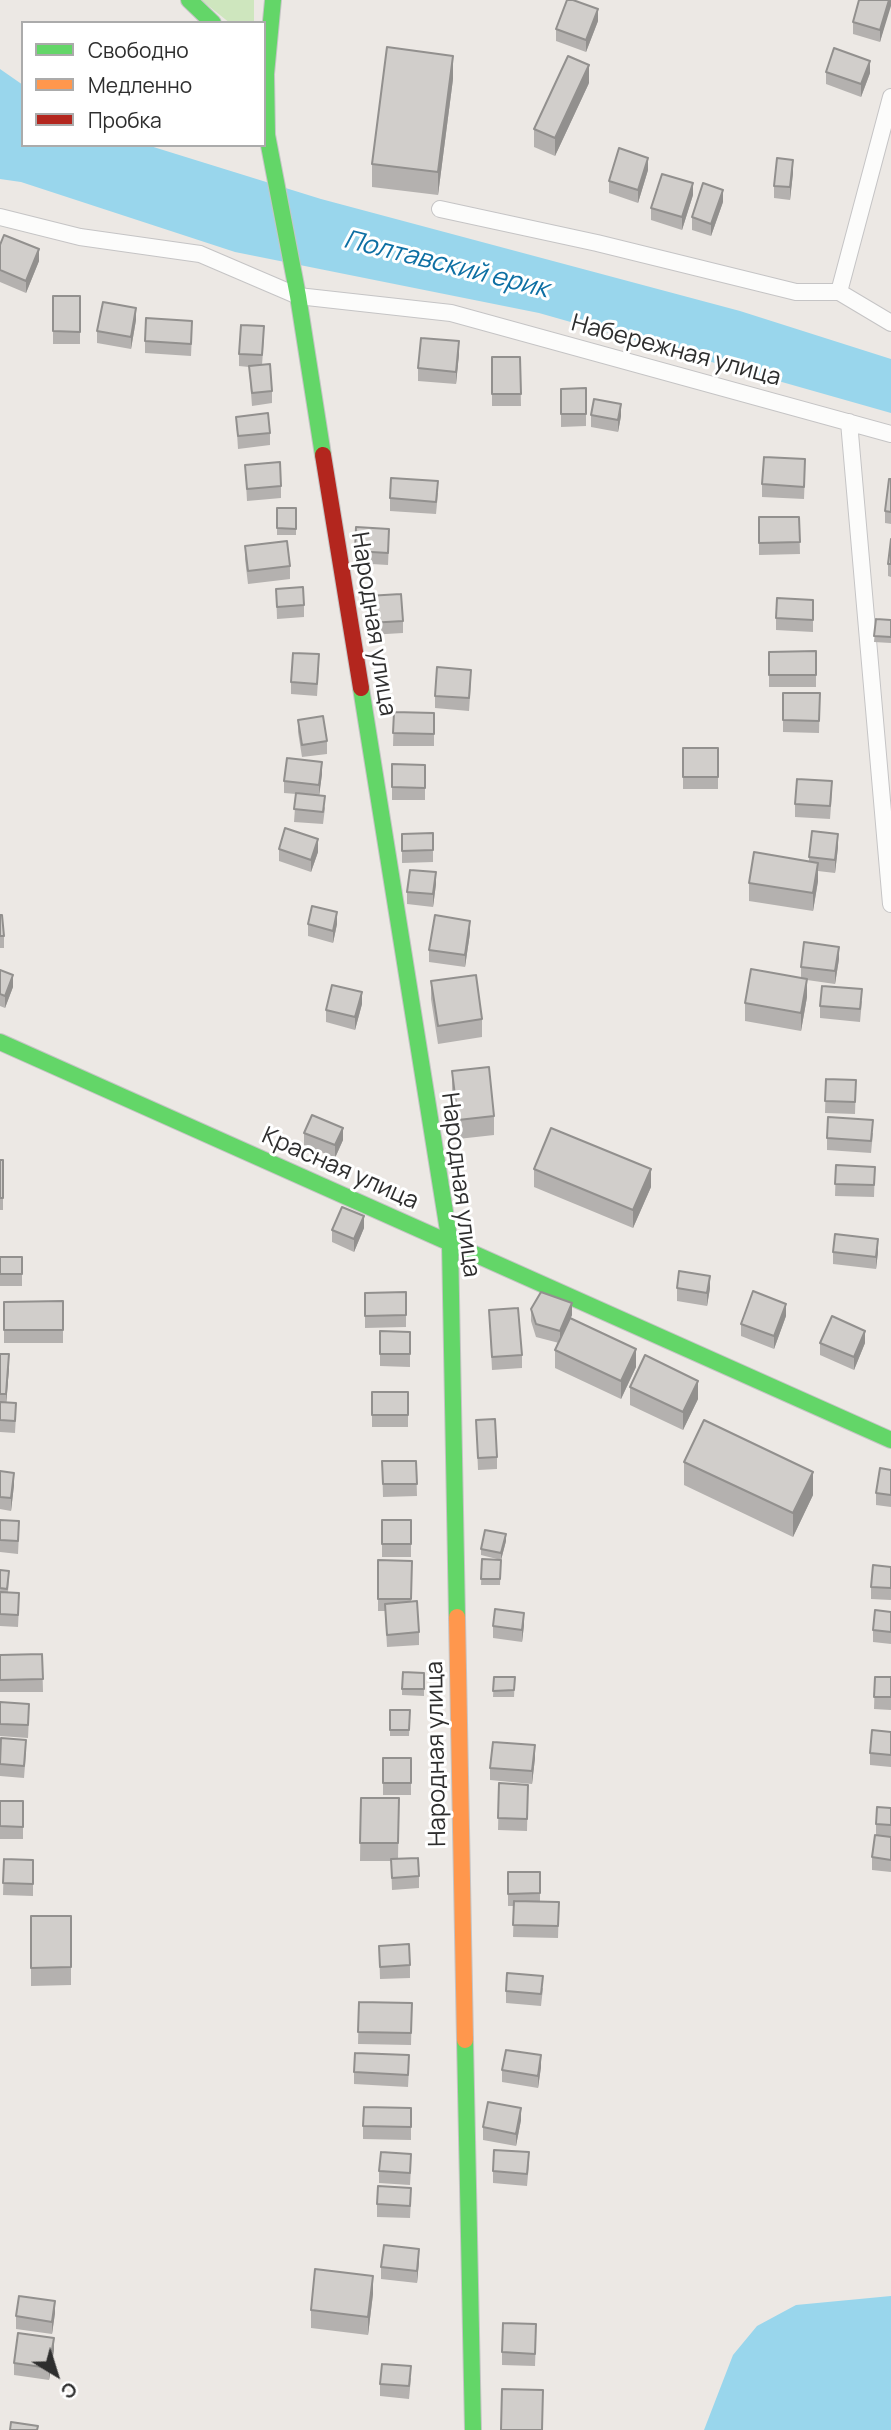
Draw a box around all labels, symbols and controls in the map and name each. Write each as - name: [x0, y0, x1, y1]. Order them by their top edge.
- legend: [21, 21, 266, 147]
- text: Свободно: [88, 36, 189, 64]
- text: Медленно: [88, 71, 192, 99]
- text: Пробка: [88, 106, 162, 134]
- water label: Полтавский ерик: [340, 224, 552, 306]
- street label: Набережная улица: [568, 309, 784, 393]
- street label: Народная улица: [344, 530, 402, 718]
- street label: Народная улица: [434, 1091, 486, 1279]
- street label: Красная улица: [257, 1122, 423, 1216]
- street label: Народная улица: [421, 1661, 453, 1847]
- north arrow: [21, 2339, 91, 2409]
- text: С: [55, 2376, 82, 2405]

